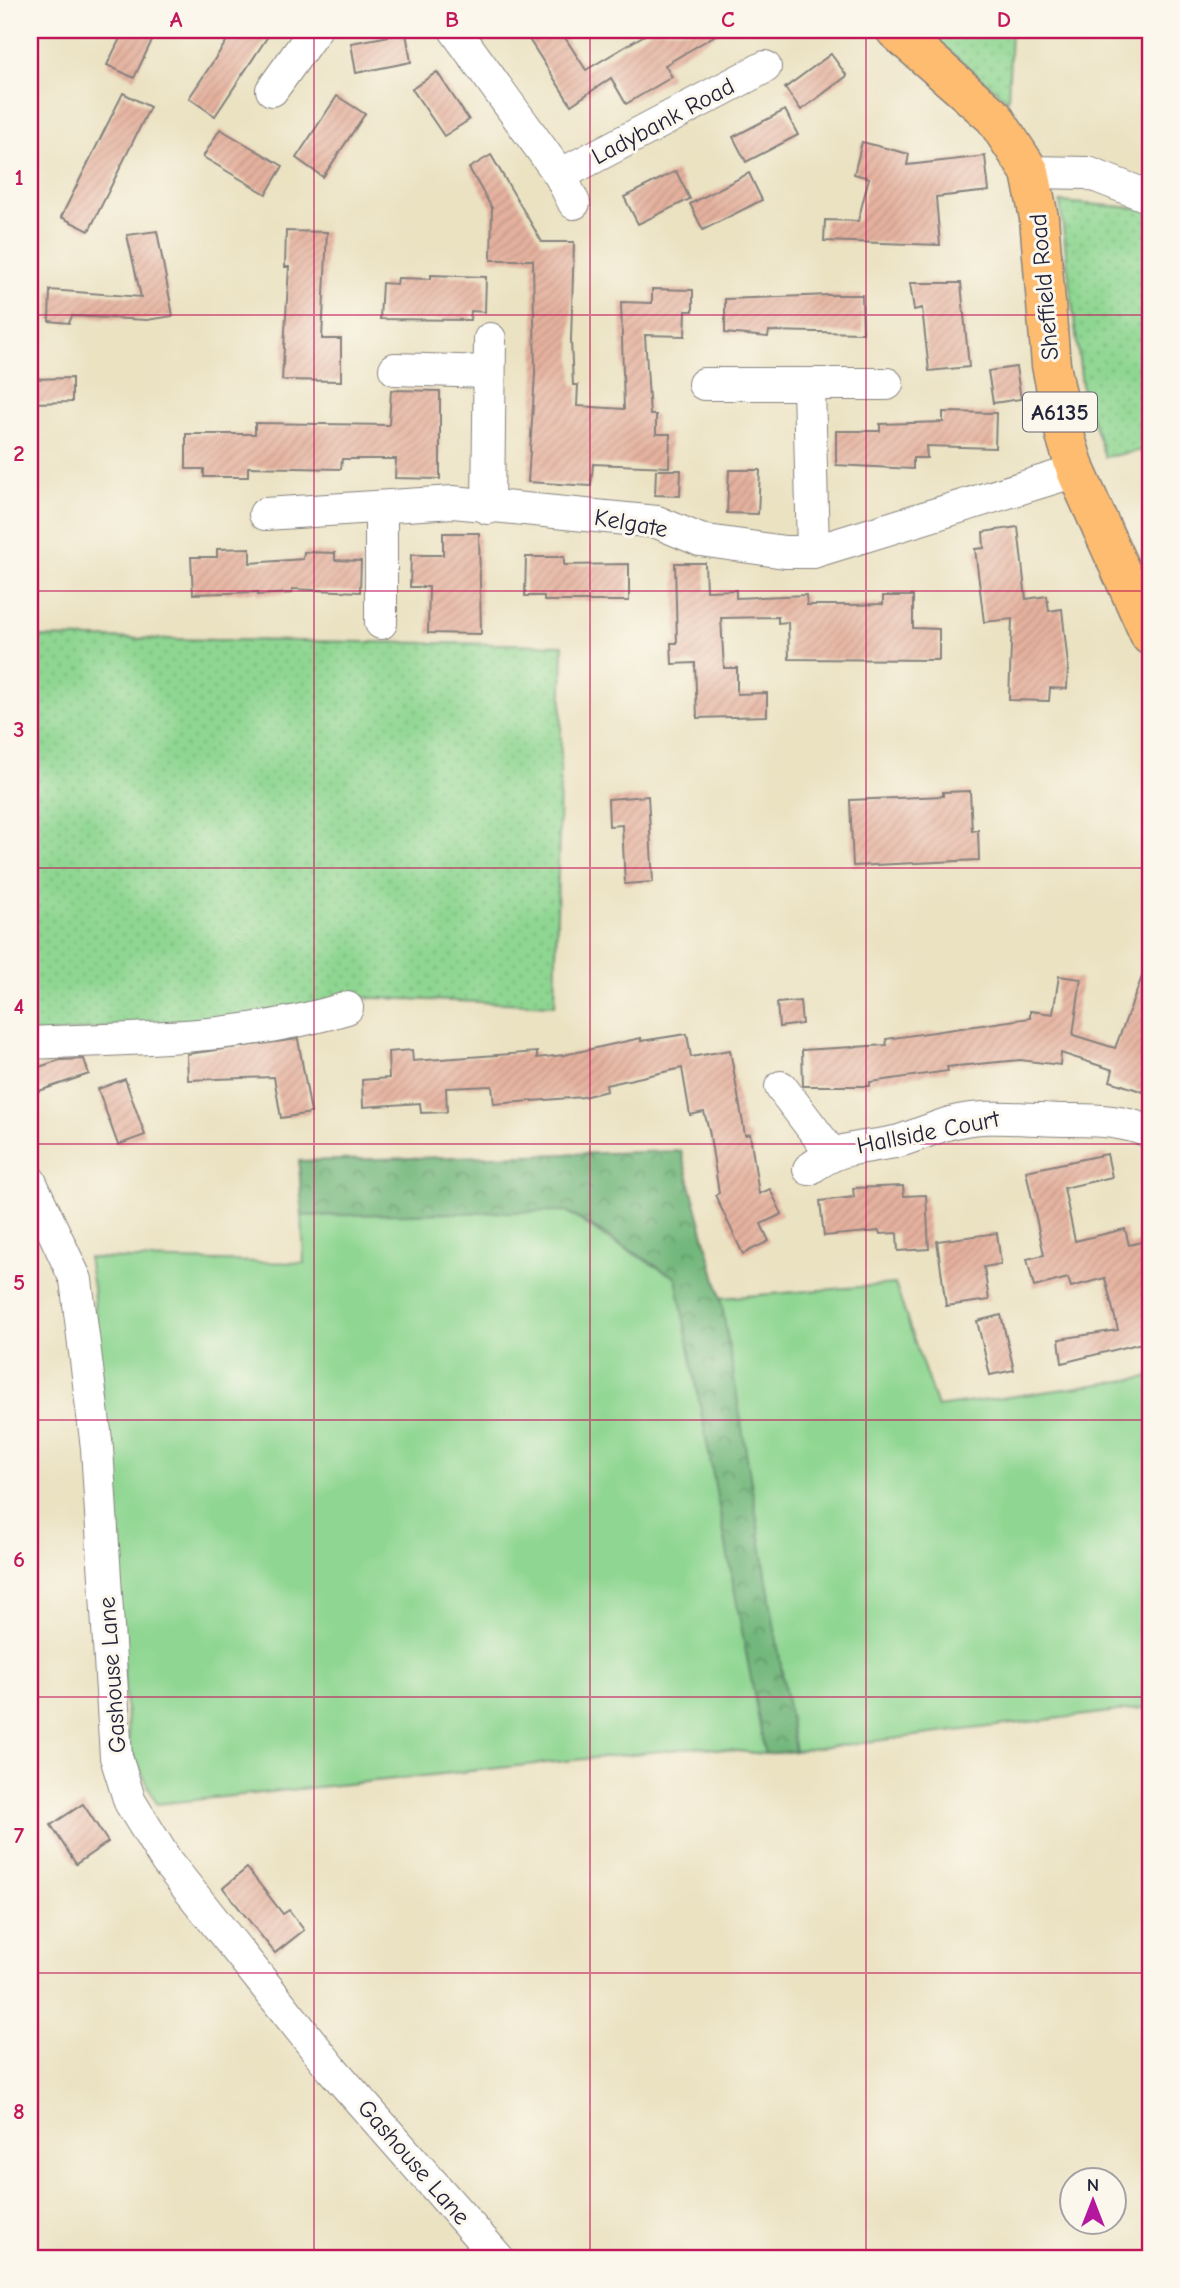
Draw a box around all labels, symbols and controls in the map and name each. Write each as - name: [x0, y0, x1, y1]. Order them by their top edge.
- text: A: [170, 6, 183, 33]
- text: B: [445, 6, 459, 33]
- text: C: [721, 6, 735, 33]
- text: D: [997, 6, 1011, 33]
- street label: Ladybank Road: [587, 72, 739, 170]
- text: 1: [14, 164, 24, 191]
- street label: Sheffield Road: [1024, 213, 1064, 361]
- road number: A6135: [1023, 392, 1097, 432]
- text: 2: [13, 440, 25, 467]
- street label: Kelgate: [592, 503, 670, 543]
- text: 3: [13, 716, 25, 743]
- text: 4: [14, 993, 25, 1020]
- street label: Hallside Court: [854, 1104, 1003, 1160]
- text: 5: [13, 1269, 25, 1296]
- text: 6: [13, 1546, 25, 1573]
- street label: Gashouse Lane: [93, 1596, 131, 1754]
- text: 7: [14, 1822, 25, 1849]
- street label: Gashouse Lane: [352, 2094, 476, 2230]
- text: 8: [13, 2098, 25, 2125]
- north arrow: [1058, 2166, 1128, 2236]
- text: N: [1087, 2174, 1099, 2196]

